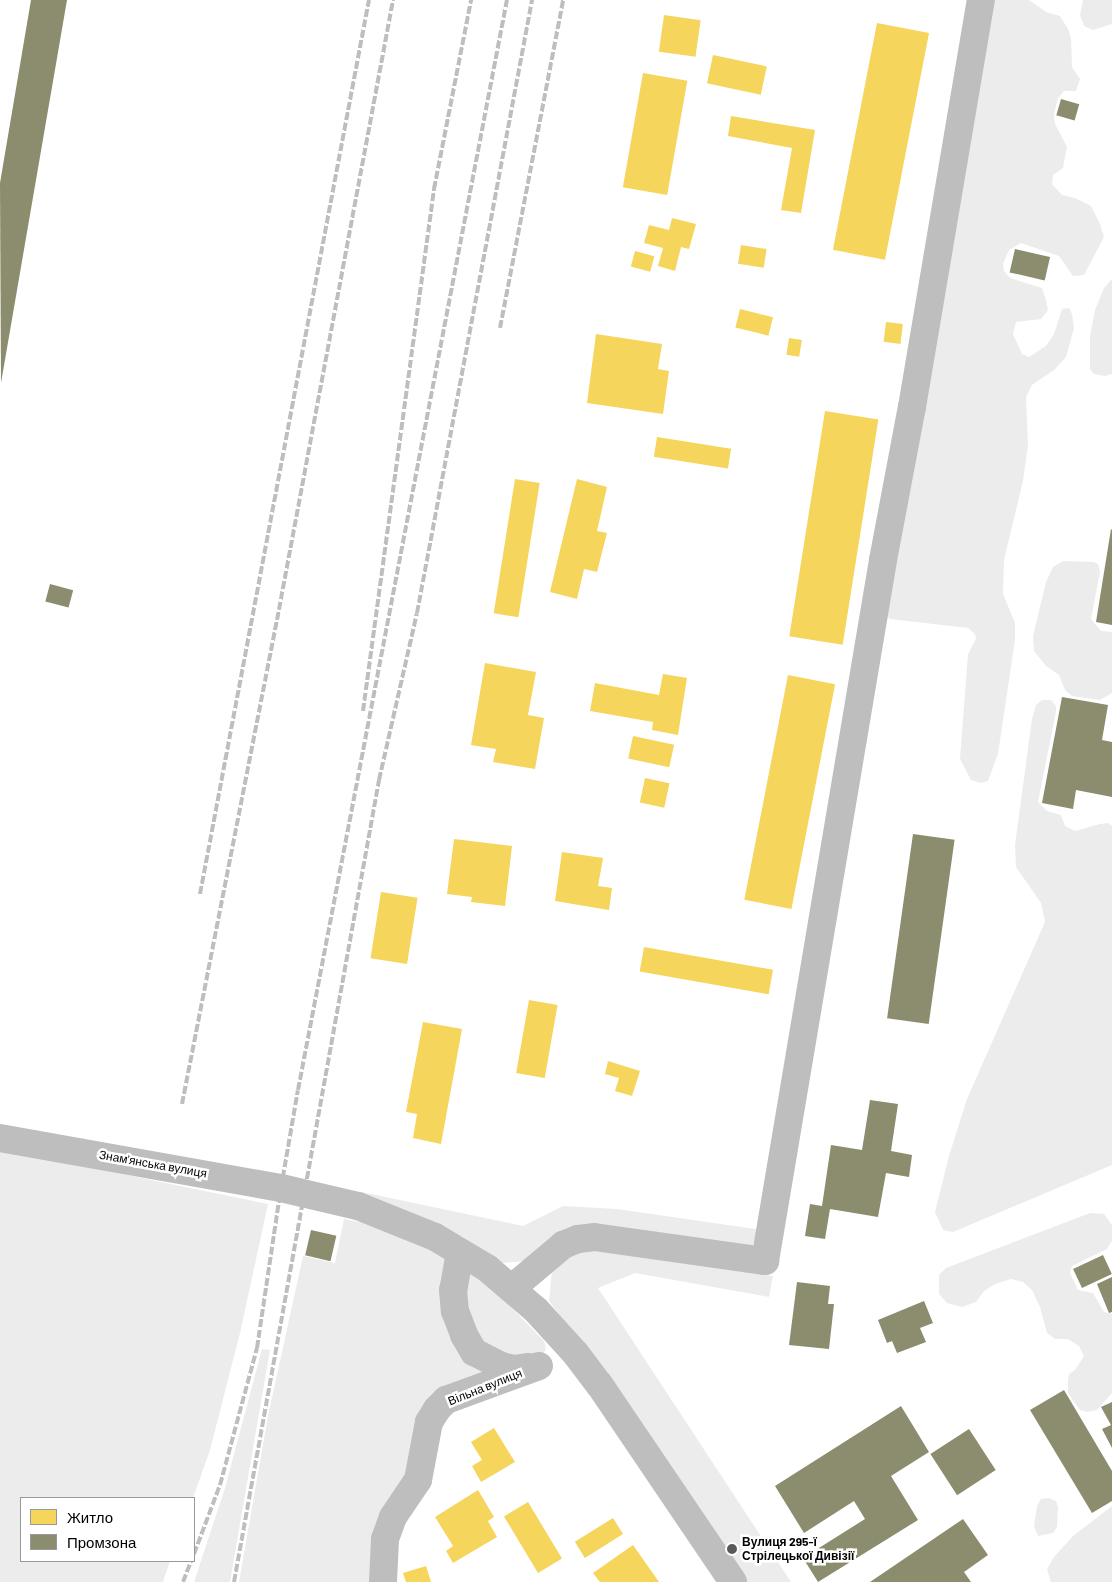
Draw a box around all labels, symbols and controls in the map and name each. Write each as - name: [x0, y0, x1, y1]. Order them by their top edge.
- street label: Знам'янська вулиця: [98, 1147, 208, 1181]
- street label: Вільна вулиця: [446, 1366, 524, 1408]
- legend: [20, 1497, 195, 1562]
- text: Житло: [67, 1508, 113, 1526]
- text: Промзона: [67, 1533, 136, 1551]
- place label: Вулиця 295-ї Стрілецької Дивізії: [742, 1535, 854, 1563]
- marker: Вулиця 295-ї Стрілецької Дивізії: [726, 1543, 738, 1555]

